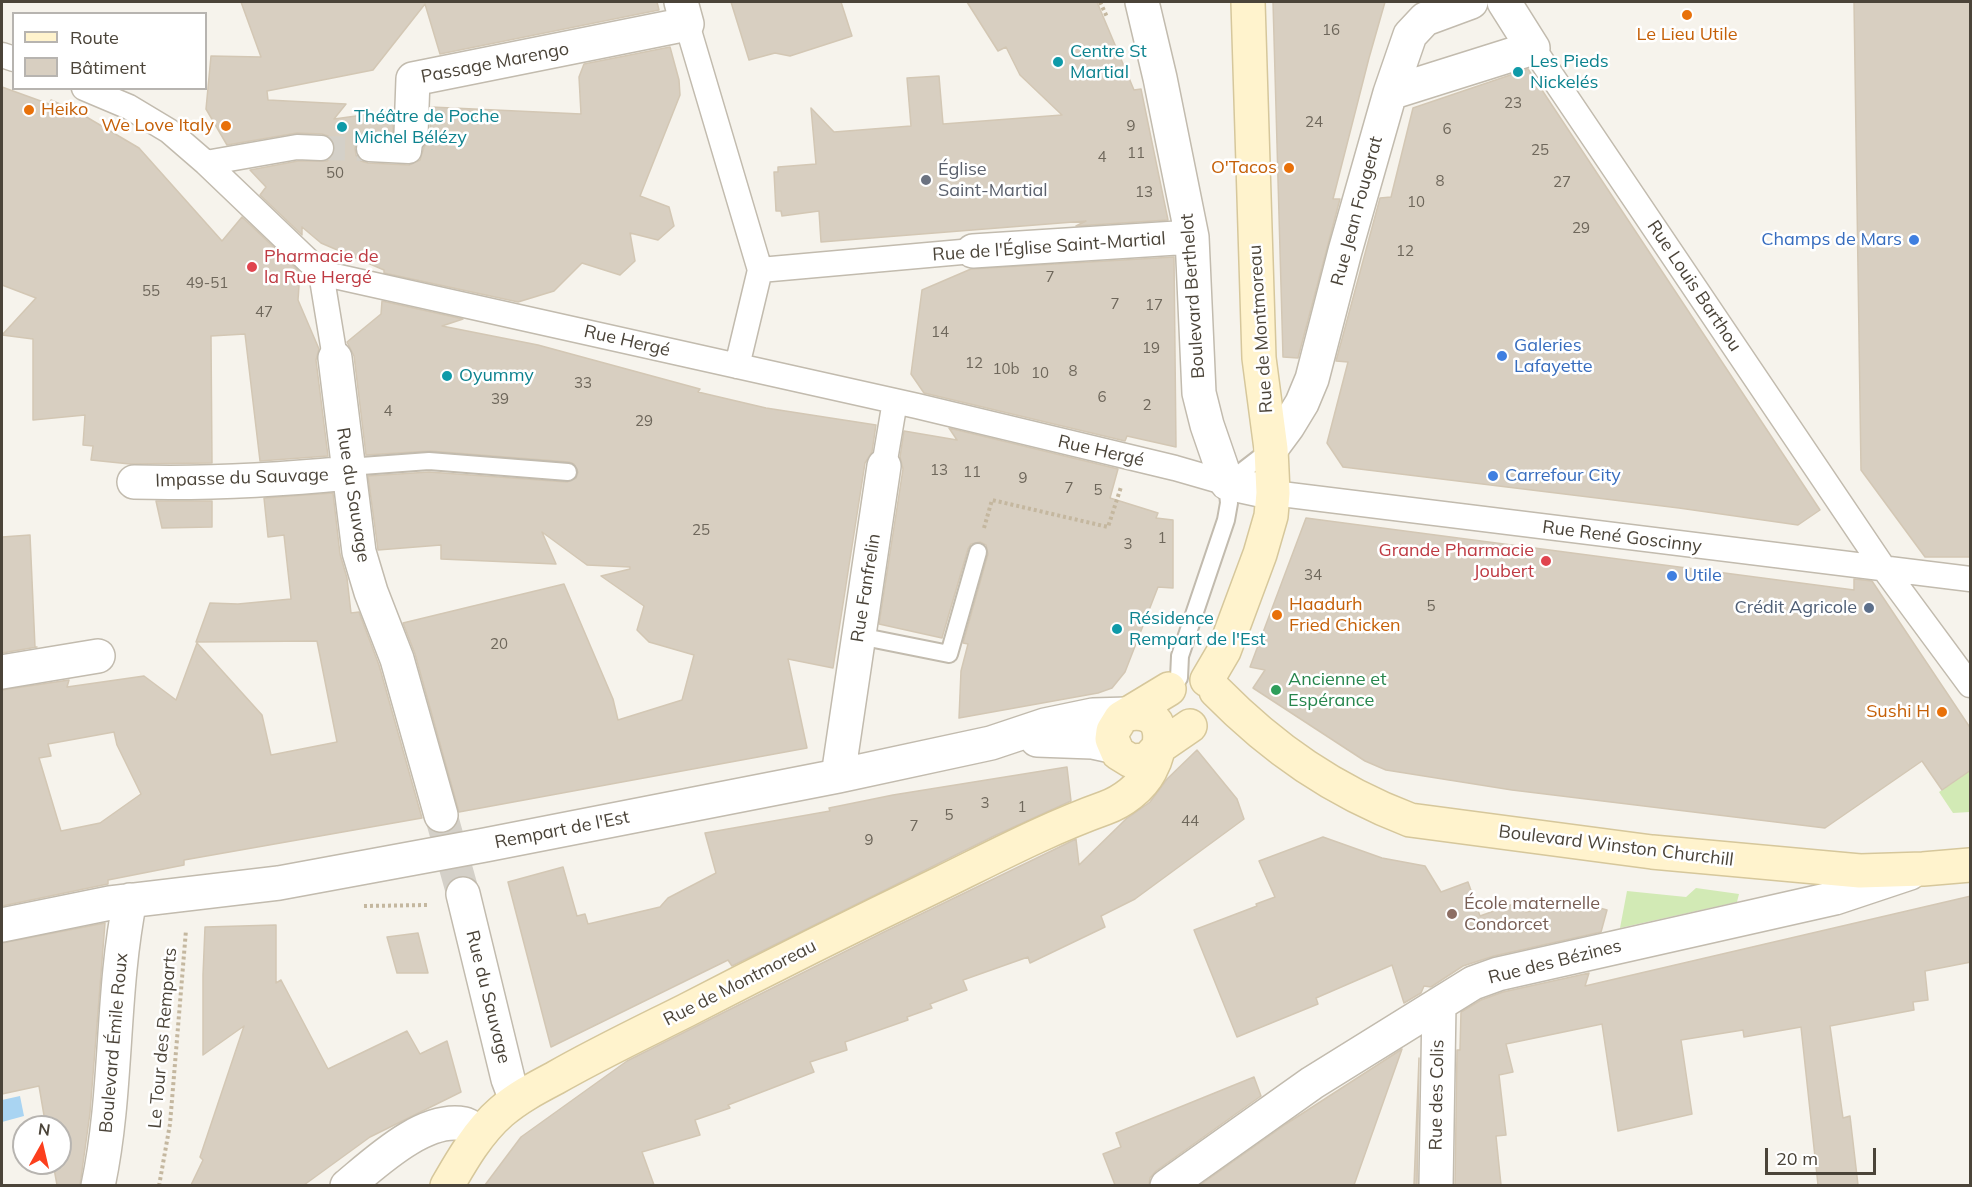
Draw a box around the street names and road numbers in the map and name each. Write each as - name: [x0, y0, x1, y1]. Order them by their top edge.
- street label: Passage Marengo: [419, 38, 571, 88]
- street label: Rue Jean Fougerat: [1327, 134, 1387, 288]
- street label: Boulevard Berthelot: [1176, 213, 1210, 379]
- street label: Rue Louis Barthou: [1642, 216, 1746, 356]
- street label: Rue de l'Église Saint-Martial: [932, 228, 1166, 266]
- street label: Rue de Montmoreau: [1244, 244, 1278, 414]
- street label: Rue Hergé: [582, 321, 672, 361]
- street label: Rue du Sauvage: [332, 426, 374, 564]
- street label: Rue Hergé: [1056, 431, 1146, 471]
- street label: Impasse du Sauvage: [155, 464, 329, 492]
- street label: Rue René Goscinny: [1541, 516, 1703, 558]
- street label: Rue Fanfrelin: [847, 532, 885, 644]
- street label: Rempart de l'Est: [493, 806, 631, 854]
- street label: Boulevard Winston Churchill: [1497, 821, 1735, 871]
- street label: Rue du Sauvage: [461, 928, 515, 1066]
- street label: Rue de Montmoreau: [660, 935, 820, 1031]
- street label: Rue des Bézines: [1486, 935, 1624, 989]
- street label: Le Tour des Remparts: [144, 947, 182, 1129]
- street label: Boulevard Émile Roux: [95, 952, 133, 1134]
- street label: Rue des Colis: [1425, 1039, 1449, 1151]

